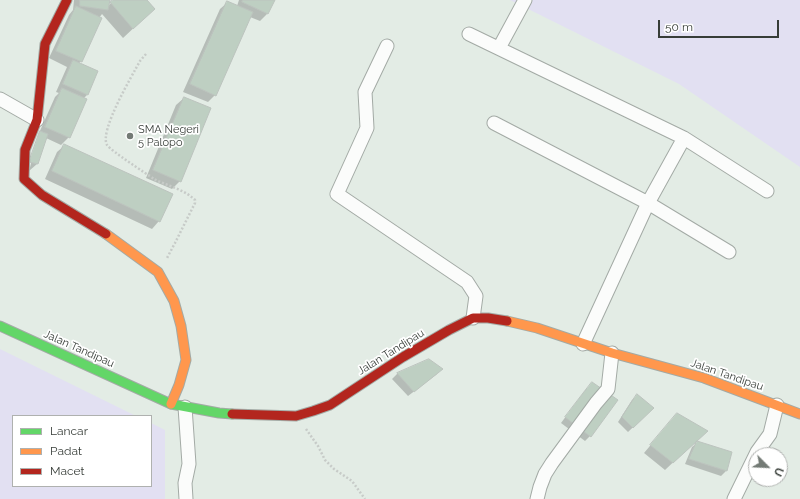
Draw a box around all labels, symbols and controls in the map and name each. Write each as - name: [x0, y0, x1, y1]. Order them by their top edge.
- scale bar: [660, 12, 781, 38]
- text: 50 m: [665, 20, 693, 34]
- place label: SMA Negeri 5 Palopo: [138, 123, 199, 149]
- marker: SMA Negeri 5 Palopo: [125, 131, 135, 141]
- street label: Jalan Tandipau: [355, 326, 427, 378]
- street label: Jalan Tandipau: [42, 328, 116, 370]
- street label: Jalan Tandipau: [689, 356, 765, 394]
- legend: [12, 415, 152, 487]
- text: Lancar: [50, 424, 88, 438]
- text: Padat: [50, 444, 82, 458]
- north arrow: [748, 447, 788, 487]
- text: Macet: [50, 464, 85, 478]
- text: U: [771, 465, 786, 478]

